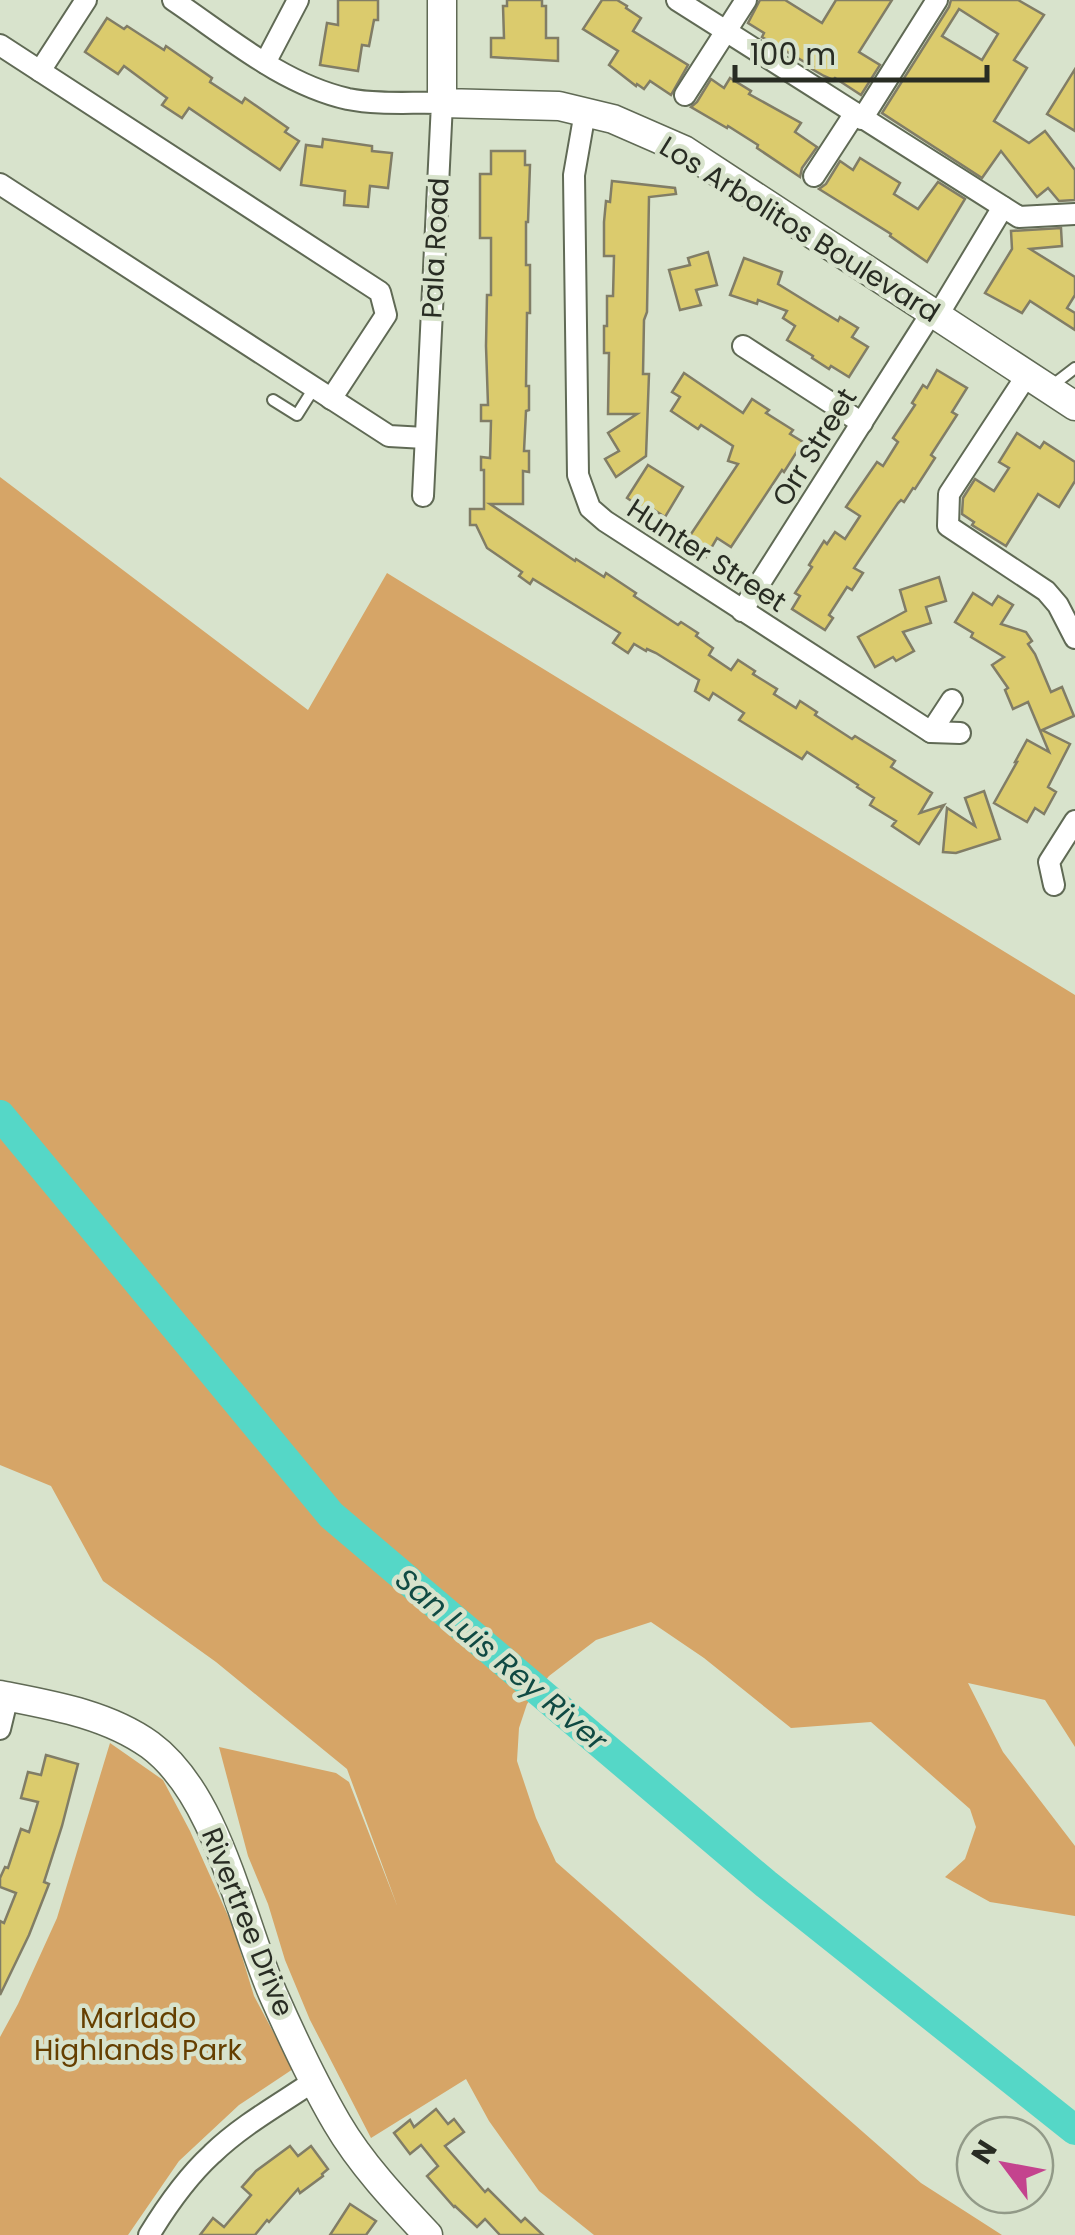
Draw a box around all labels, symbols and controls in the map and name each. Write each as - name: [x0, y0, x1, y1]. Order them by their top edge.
- scale bar: [735, 20, 988, 82]
- text: 100 m: [750, 33, 836, 76]
- street label: Los Arbolitos Boulevard: [652, 127, 947, 332]
- street label: Pala Road: [412, 176, 459, 320]
- street label: Orr Street: [763, 381, 866, 514]
- street label: Hunter Street: [619, 489, 794, 622]
- water label: San Luis Rey River: [386, 1558, 617, 1762]
- street label: Rivertree Drive: [192, 1822, 303, 2022]
- park label: Marlado Highlands Park: [34, 1999, 243, 2070]
- north arrow: [955, 2115, 1055, 2215]
- text: N: [962, 2133, 1006, 2171]

